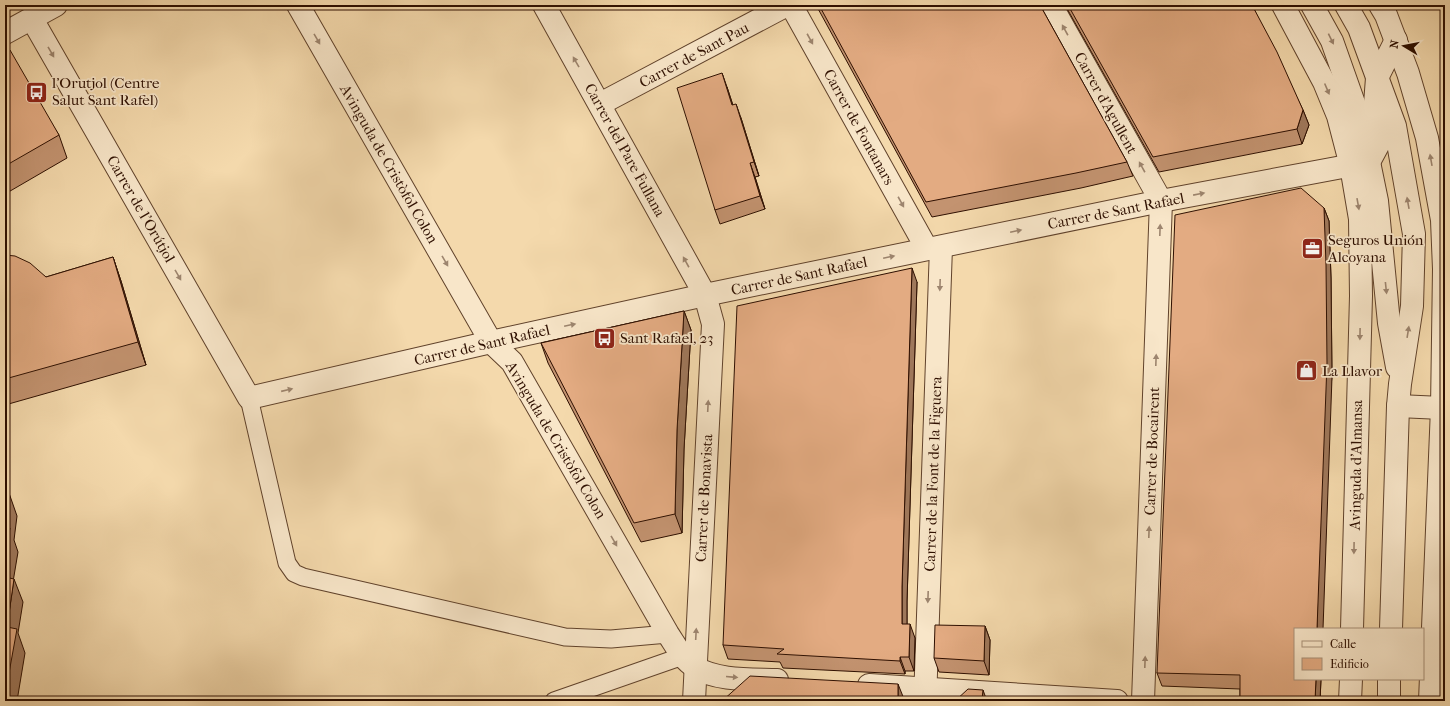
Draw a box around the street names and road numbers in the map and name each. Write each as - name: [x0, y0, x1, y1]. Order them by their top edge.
- street label: Carrer de Sant Pau: [636, 18, 752, 92]
- street label: Carrer d'Agullent: [1071, 49, 1142, 158]
- street label: Carrer de Fontanars: [820, 66, 898, 188]
- street label: Avinguda de Cristòfol Colon: [336, 80, 442, 247]
- street label: Carrer del Pare Fullana: [581, 80, 670, 221]
- street label: Carrer de l'Orútjol: [103, 152, 179, 266]
- street label: Carrer de Sant Rafael: [1046, 189, 1186, 233]
- street label: Carrer de Sant Rafael: [729, 253, 869, 299]
- street label: Carrer de Sant Rafael: [412, 321, 552, 369]
- street label: Avinguda de Cristòfol Colon: [501, 357, 610, 522]
- street label: Carrer de la Font de la Figuera: [921, 375, 945, 572]
- street label: Carrer de Bocairent: [1141, 386, 1163, 516]
- street label: Avinguda d'Almansa: [1346, 399, 1366, 531]
- street label: Carrer de Bonavista: [692, 433, 716, 562]

